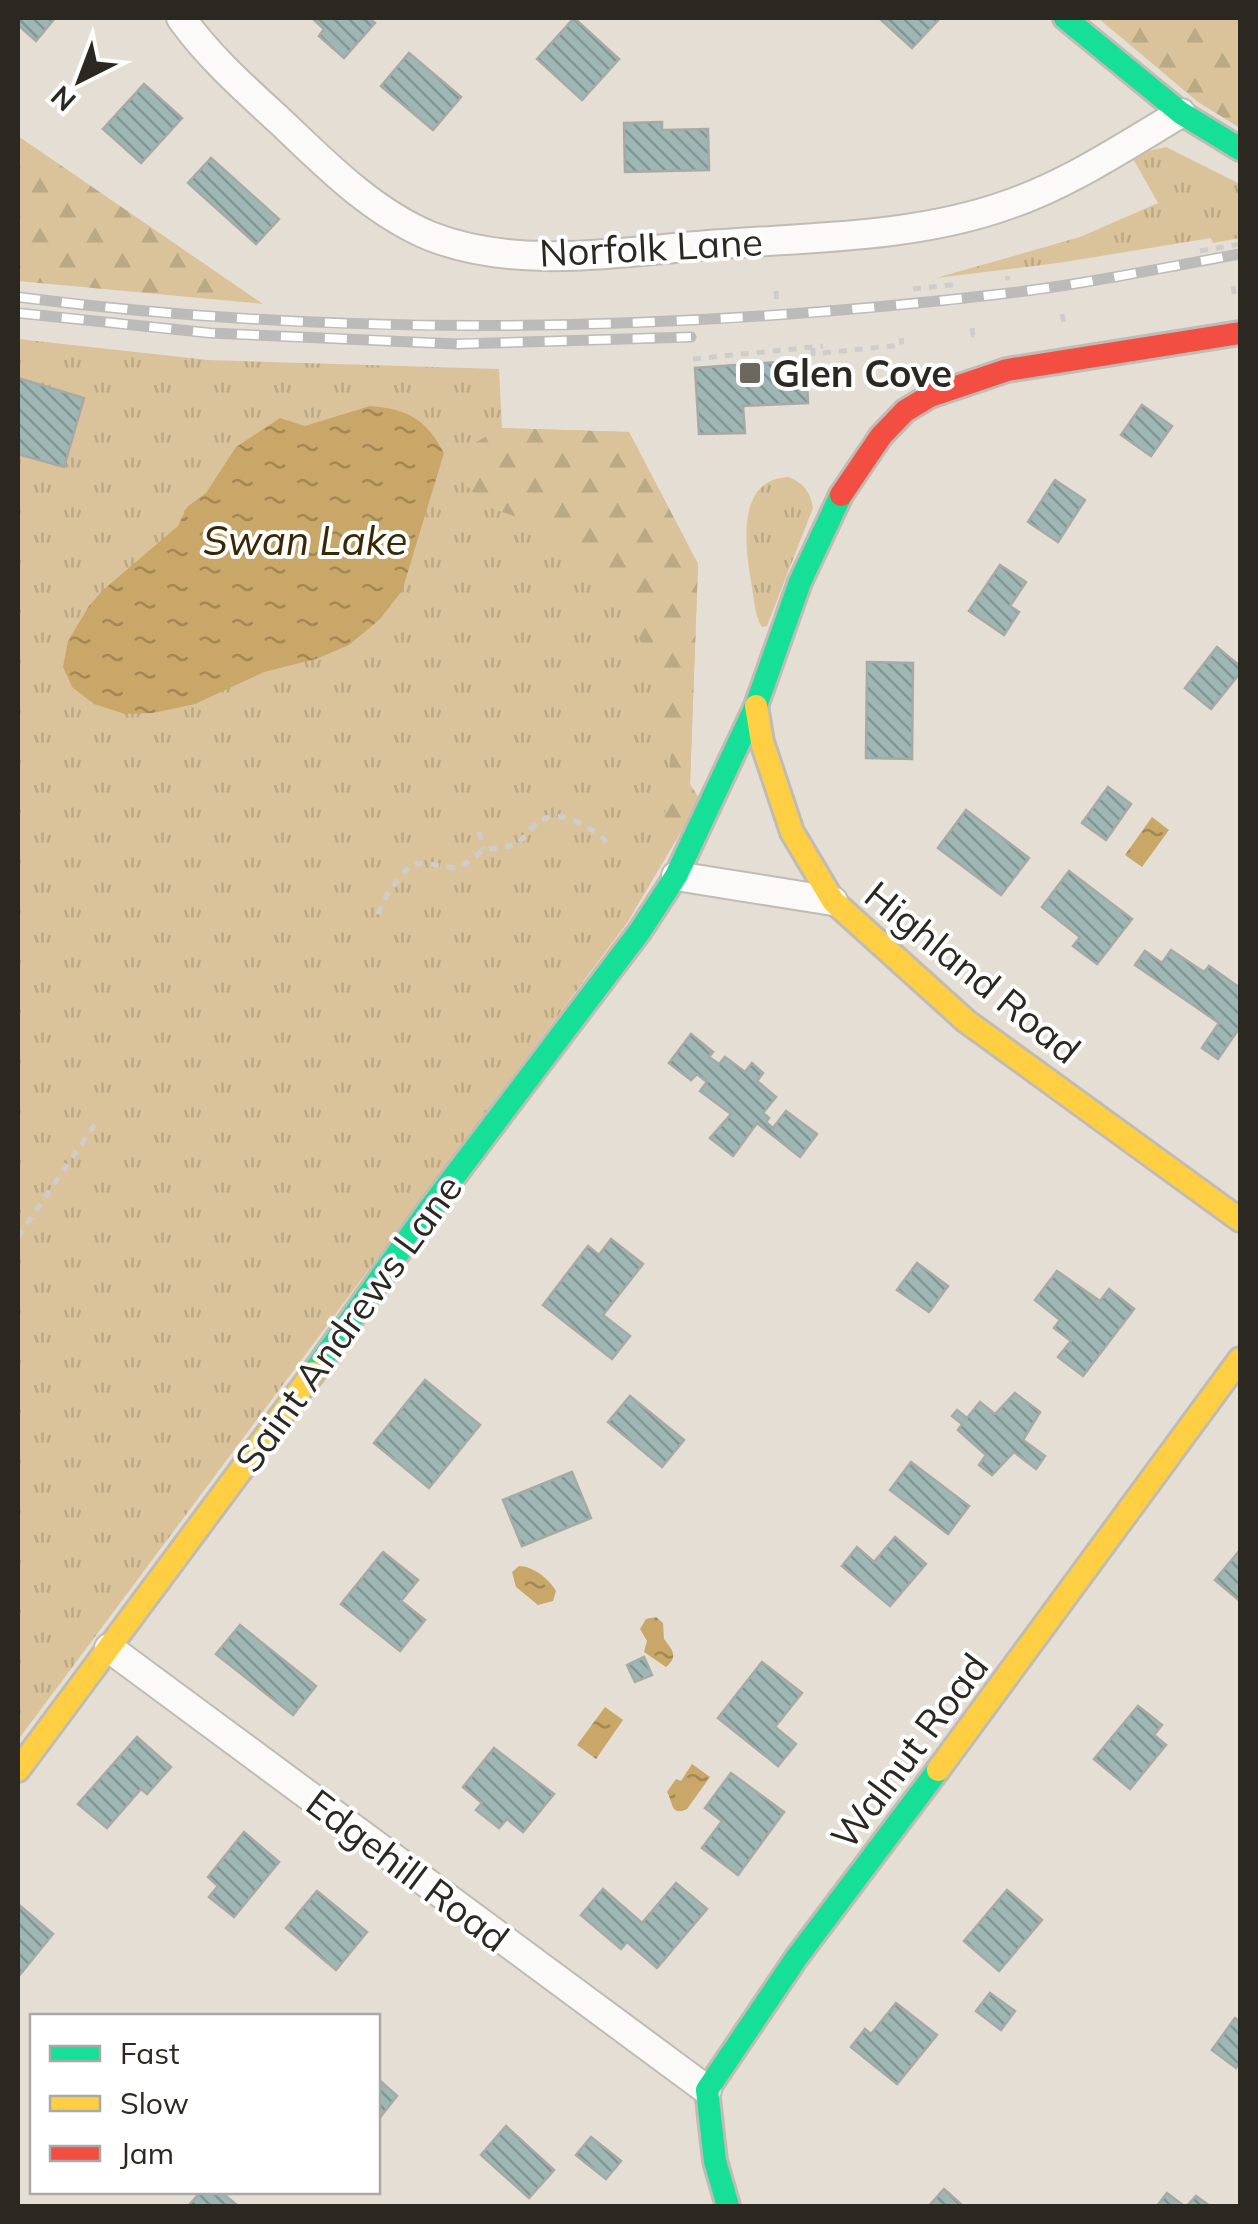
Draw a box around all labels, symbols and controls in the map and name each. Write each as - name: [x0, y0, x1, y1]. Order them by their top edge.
- north arrow: [30, 30, 130, 130]
- text: N: [43, 79, 83, 119]
- street label: Norfolk Lane: [538, 217, 764, 277]
- place label: Glen Cove: [772, 349, 952, 397]
- marker: Glen Cove: [737, 360, 763, 386]
- water label: Swan Lake: [203, 515, 407, 565]
- street label: Highland Road: [856, 870, 1090, 1074]
- street label: Saint Andrews Lane: [224, 1165, 472, 1481]
- street label: Walnut Road: [820, 1644, 998, 1858]
- street label: Edgehill Road: [297, 1778, 519, 1962]
- legend: [30, 2014, 380, 2194]
- text: Fast: [120, 2034, 180, 2072]
- text: Slow: [120, 2084, 189, 2122]
- text: Jam: [120, 2134, 174, 2172]

